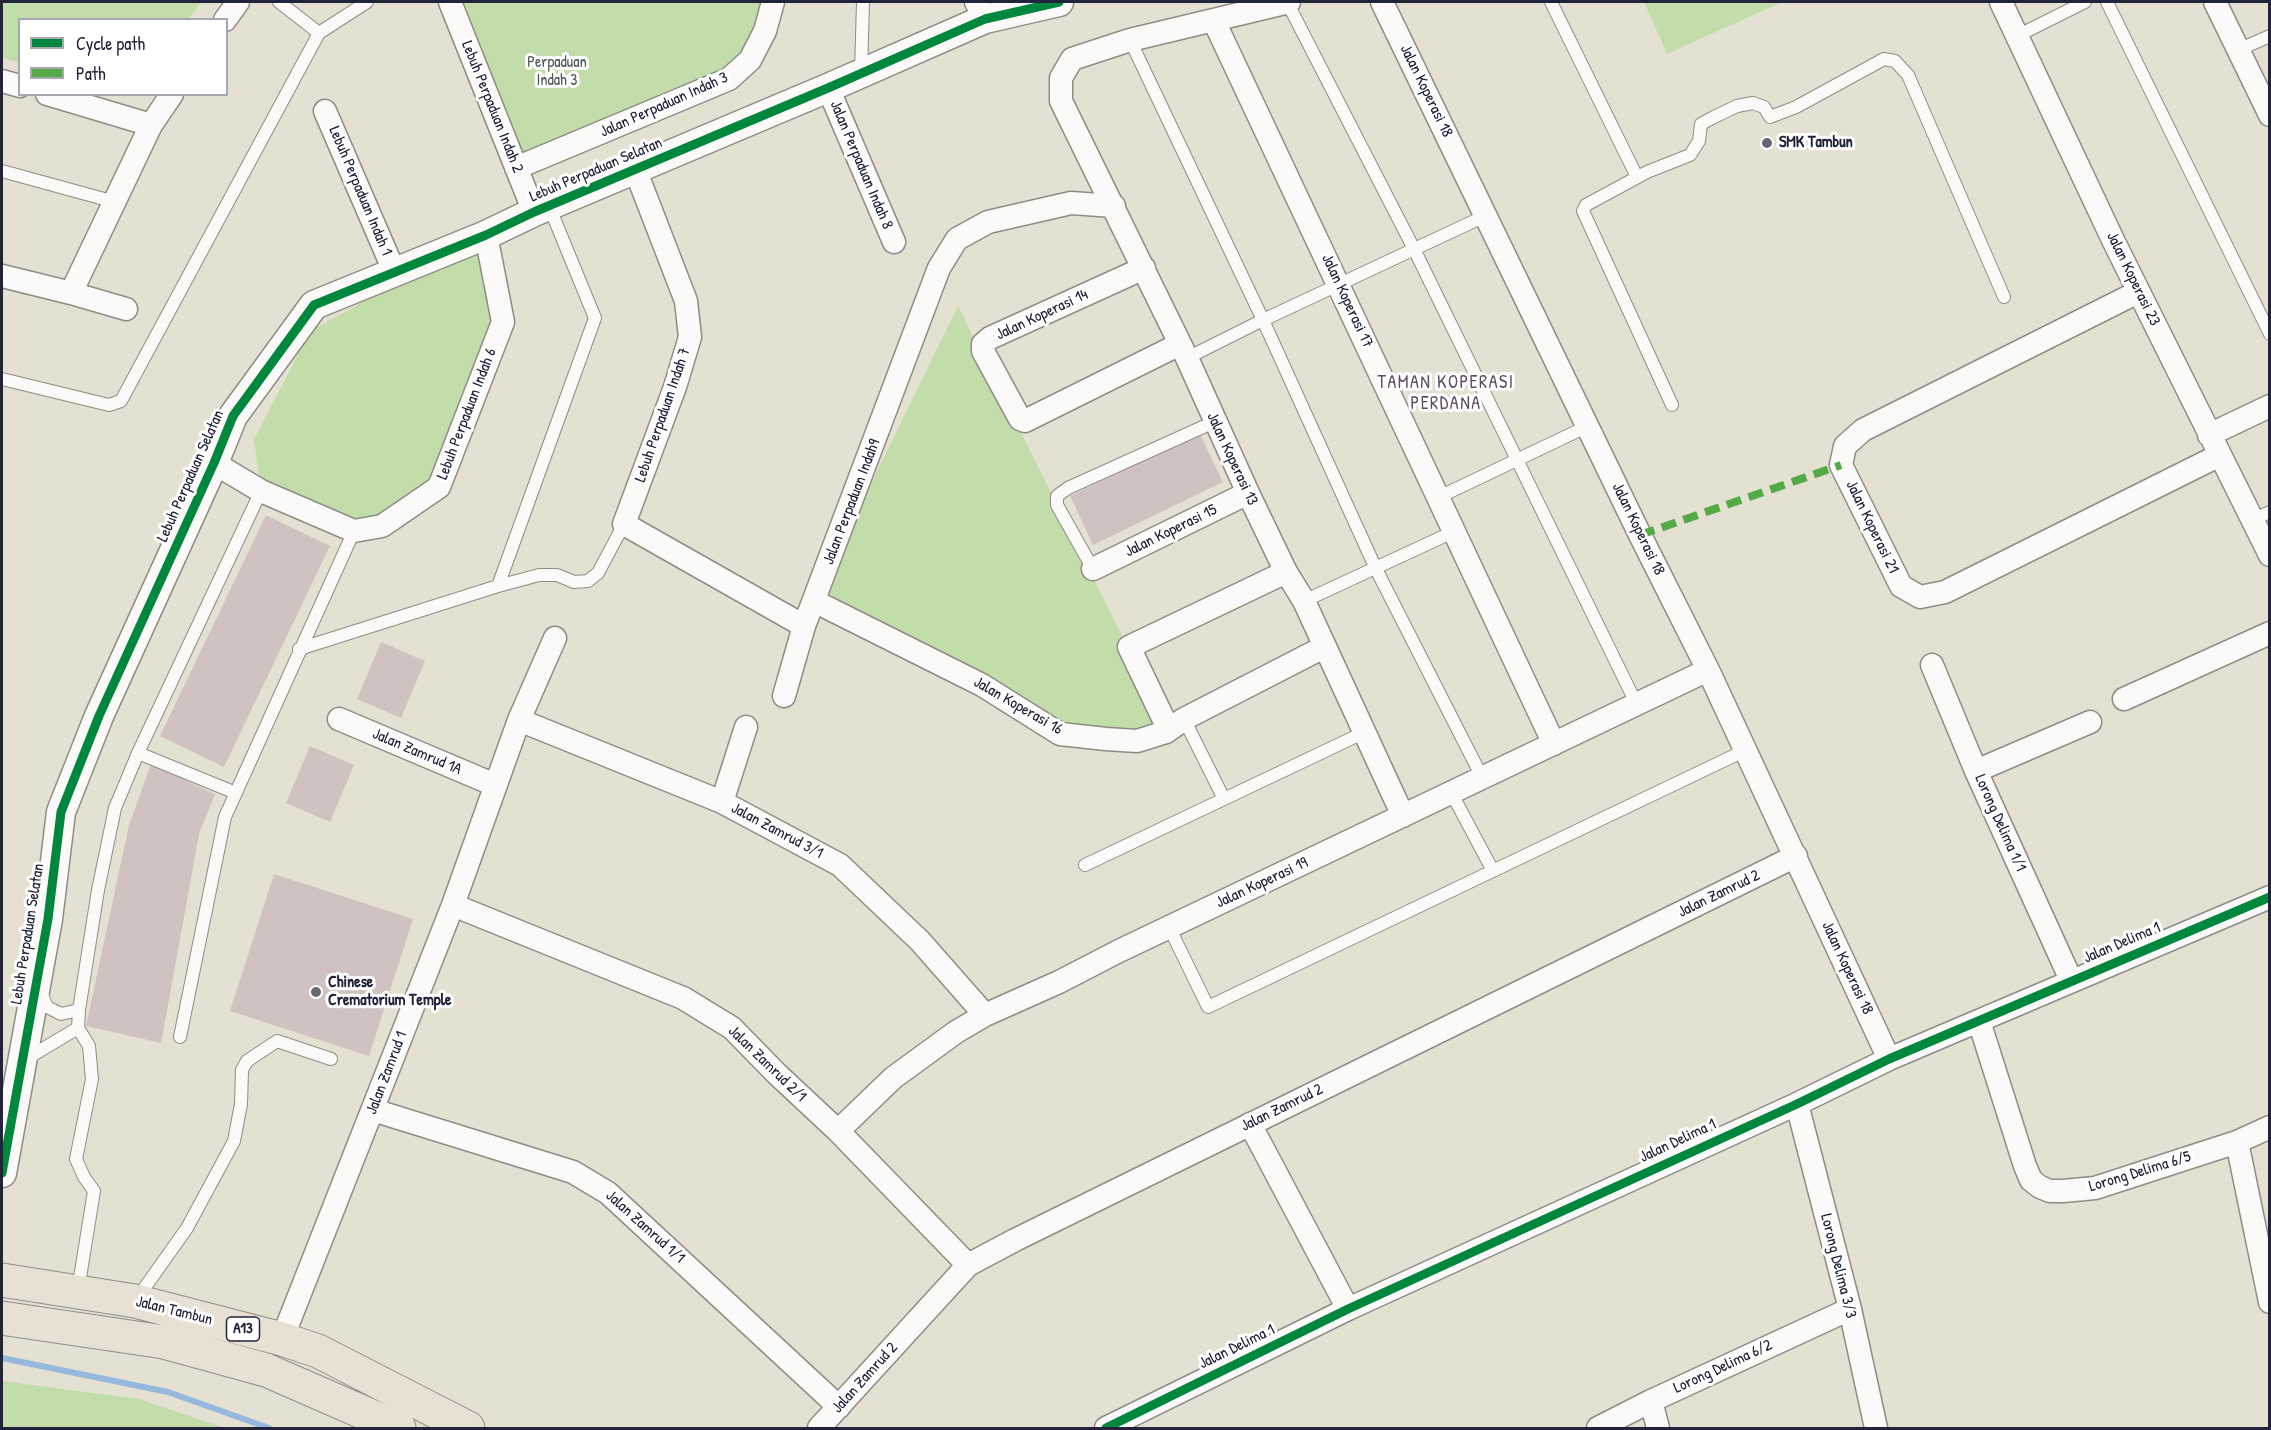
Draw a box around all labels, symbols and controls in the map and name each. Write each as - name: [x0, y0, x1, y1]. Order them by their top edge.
- legend: [18, 18, 228, 96]
- text: Cycle path: [76, 31, 145, 56]
- street label: Lebuh Perpaduan Indah 2: [457, 38, 527, 176]
- street label: Jalan Koperasi 18: [1395, 42, 1457, 140]
- park label: Perpaduan Indah 3: [527, 53, 587, 91]
- text: Path: [76, 61, 105, 86]
- street label: Jalan Perpaduan Indah 3: [597, 68, 731, 142]
- street label: Jalan Perpaduan Indah 8: [825, 98, 897, 232]
- street label: Lebuh Perpaduan Indah 1: [324, 123, 396, 259]
- street label: Lebuh Perpaduan Selatan: [527, 133, 665, 207]
- place label: SMK Tambun: [1779, 133, 1853, 153]
- marker: SMK Tambun: [1760, 136, 1774, 150]
- street label: Jalan Koperasi 23: [2102, 229, 2164, 329]
- street label: Jalan Koperasi 17: [1317, 251, 1377, 351]
- street label: Jalan Koperasi 14: [993, 285, 1091, 345]
- street label: Lebuh Perpaduan Indah 7: [631, 345, 695, 485]
- street label: Lebuh Perpaduan Indah 6: [433, 346, 501, 482]
- district label: TAMAN KOPERASI PERDANA: [1378, 372, 1514, 415]
- street label: Lebuh Perpaduan Selatan: [153, 407, 229, 545]
- street label: Jalan Koperasi 13: [1202, 409, 1262, 509]
- street label: Jalan Perpaduan Indah9: [819, 437, 885, 567]
- street label: Jalan Koperasi 21: [1841, 477, 1903, 577]
- street label: Jalan Koperasi 18: [1607, 480, 1669, 578]
- street label: Jalan Koperasi 15: [1122, 500, 1220, 562]
- street label: Jalan Koperasi 16: [970, 673, 1066, 739]
- street label: Jalan Zamrud 1A: [370, 725, 464, 779]
- street label: Lorong Delima 1/1: [1970, 772, 2030, 874]
- street label: Jalan Zamrud 3/1: [728, 799, 826, 863]
- street label: Jalan Koperasi 19: [1213, 853, 1311, 913]
- street label: Lebuh Perpaduan Selatan: [7, 862, 49, 1006]
- street label: Jalan Zamrud 2: [1675, 866, 1763, 922]
- street label: Jalan Delima 1: [2080, 918, 2164, 968]
- street label: Jalan Koperasi 18: [1817, 919, 1877, 1017]
- place label: Chinese Crematorium Temple: [328, 973, 451, 1011]
- marker: Chinese Crematorium Temple: [309, 985, 323, 999]
- street label: Jalan Zamrud 2/1: [724, 1022, 810, 1106]
- street label: Jalan Zamrud 1: [362, 1029, 412, 1117]
- street label: Jalan Zamrud 2: [1238, 1080, 1326, 1136]
- street label: Jalan Delima 1: [1637, 1115, 1719, 1167]
- street label: Lorong Delima 6/5: [2087, 1147, 2193, 1197]
- street label: Jalan Zamrud 1/1: [602, 1186, 688, 1268]
- street label: Lorong Delima 3/3: [1816, 1212, 1860, 1320]
- street label: Jalan Tambun: [134, 1292, 214, 1330]
- road number: A13: [226, 1317, 260, 1341]
- street label: Jalan Delima 1: [1196, 1320, 1278, 1374]
- street label: Lorong Delima 6/2: [1671, 1336, 1775, 1398]
- street label: Jalan Zamrud 2: [828, 1339, 902, 1417]

